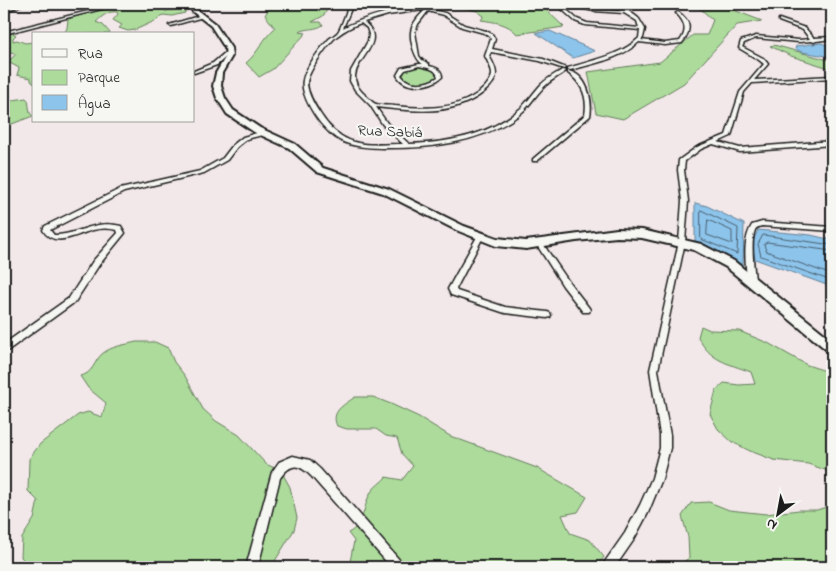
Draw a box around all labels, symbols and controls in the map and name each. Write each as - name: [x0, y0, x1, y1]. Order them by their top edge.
- legend: [32, 32, 195, 122]
- text: Rua: [78, 43, 103, 65]
- text: Parque: [78, 67, 120, 89]
- text: Água: [78, 93, 111, 116]
- street label: Rua Sabiá: [357, 120, 423, 144]
- north arrow: [754, 488, 804, 538]
- text: N: [762, 512, 781, 535]

